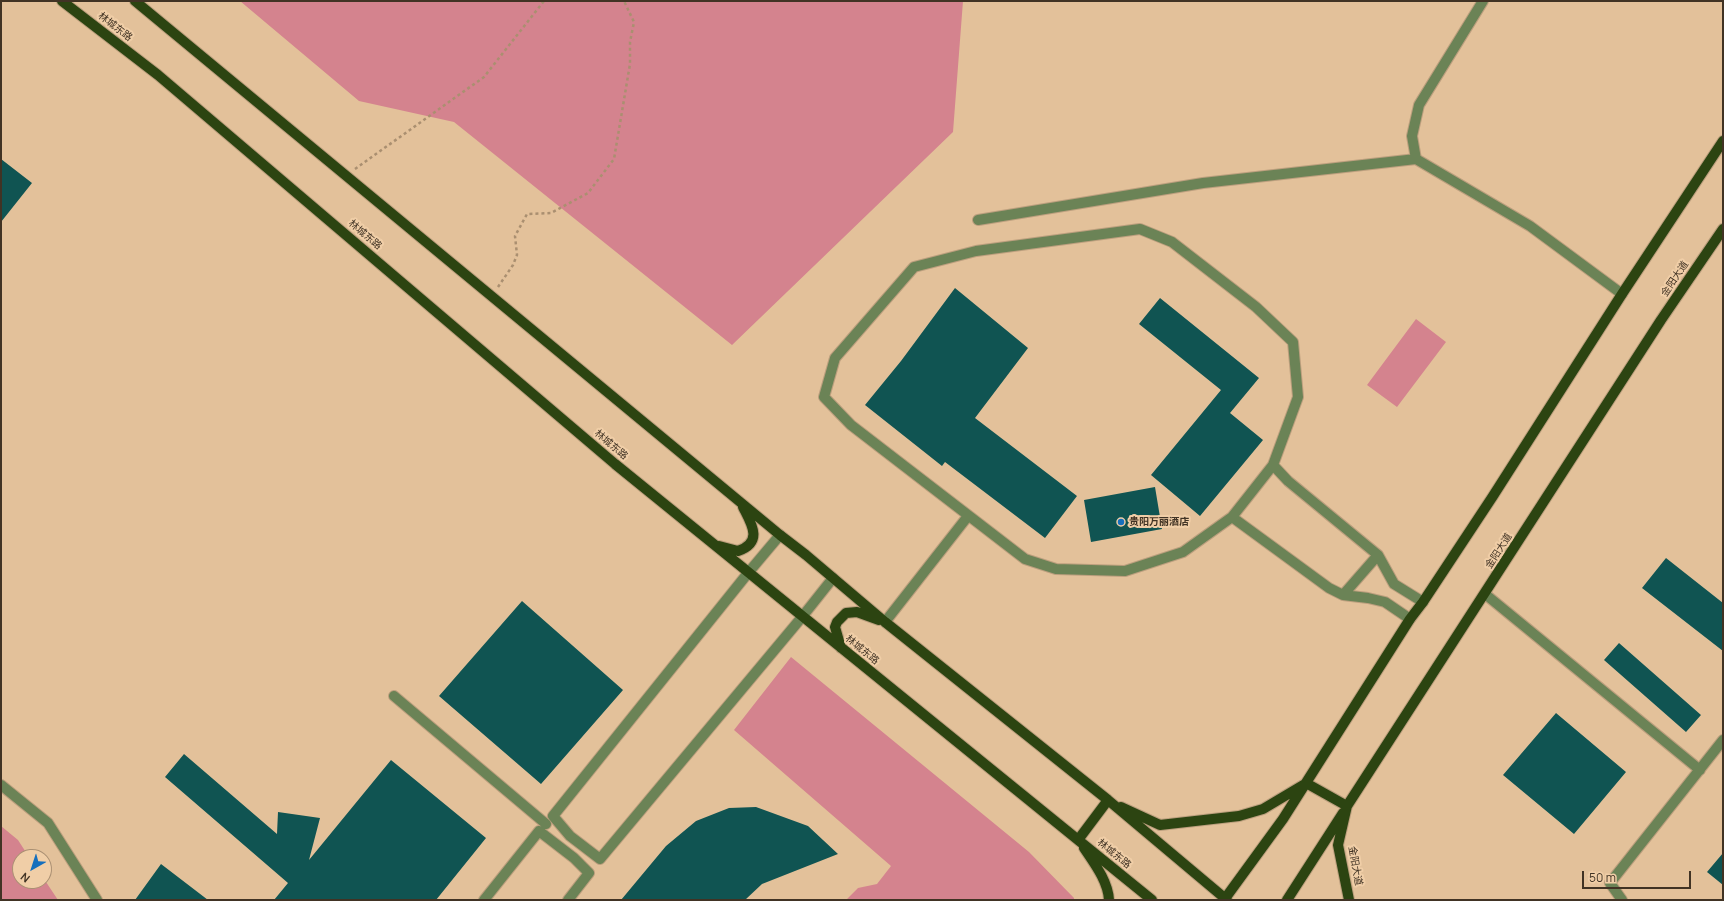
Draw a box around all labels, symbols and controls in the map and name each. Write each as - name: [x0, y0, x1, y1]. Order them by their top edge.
- street label: 林城东路: [96, 10, 134, 44]
- street label: 林城东路: [346, 218, 384, 252]
- street label: 金阳大道: [1659, 259, 1691, 299]
- street label: 林城东路: [592, 428, 630, 462]
- place label: 贵阳万丽酒店: [1129, 516, 1189, 528]
- marker: 贵阳万丽酒店: [1116, 517, 1126, 527]
- street label: 金阳大道: [1483, 531, 1515, 571]
- street label: 林城东路: [843, 633, 881, 667]
- street label: 林城东路: [1095, 837, 1133, 871]
- street label: 金阳大道: [1346, 845, 1364, 887]
- north arrow: [12, 849, 52, 889]
- scale bar: [1584, 863, 1693, 889]
- text: 50 m: [1589, 869, 1616, 886]
- text: N: [17, 870, 33, 886]

